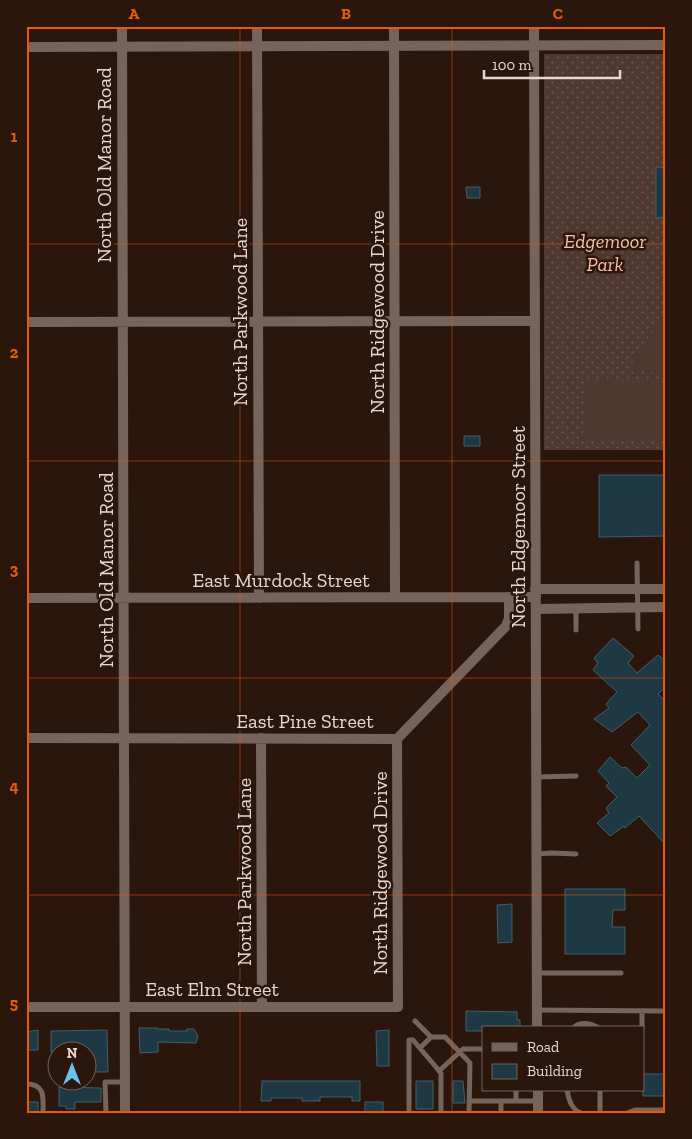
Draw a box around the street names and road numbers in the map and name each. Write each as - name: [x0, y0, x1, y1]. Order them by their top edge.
- street label: North Old Manor Road: [92, 67, 116, 263]
- street label: North Ridgewood Drive: [365, 210, 389, 414]
- street label: North Parkwood Lane: [228, 218, 252, 406]
- street label: North Edgemoor Street: [506, 425, 530, 628]
- street label: North Old Manor Road: [94, 472, 118, 668]
- street label: East Murdock Street: [192, 568, 370, 592]
- street label: East Pine Street: [236, 709, 374, 733]
- street label: North Ridgewood Drive: [368, 771, 392, 975]
- street label: North Parkwood Lane: [232, 778, 256, 966]
- street label: East Elm Street: [145, 977, 279, 1001]

